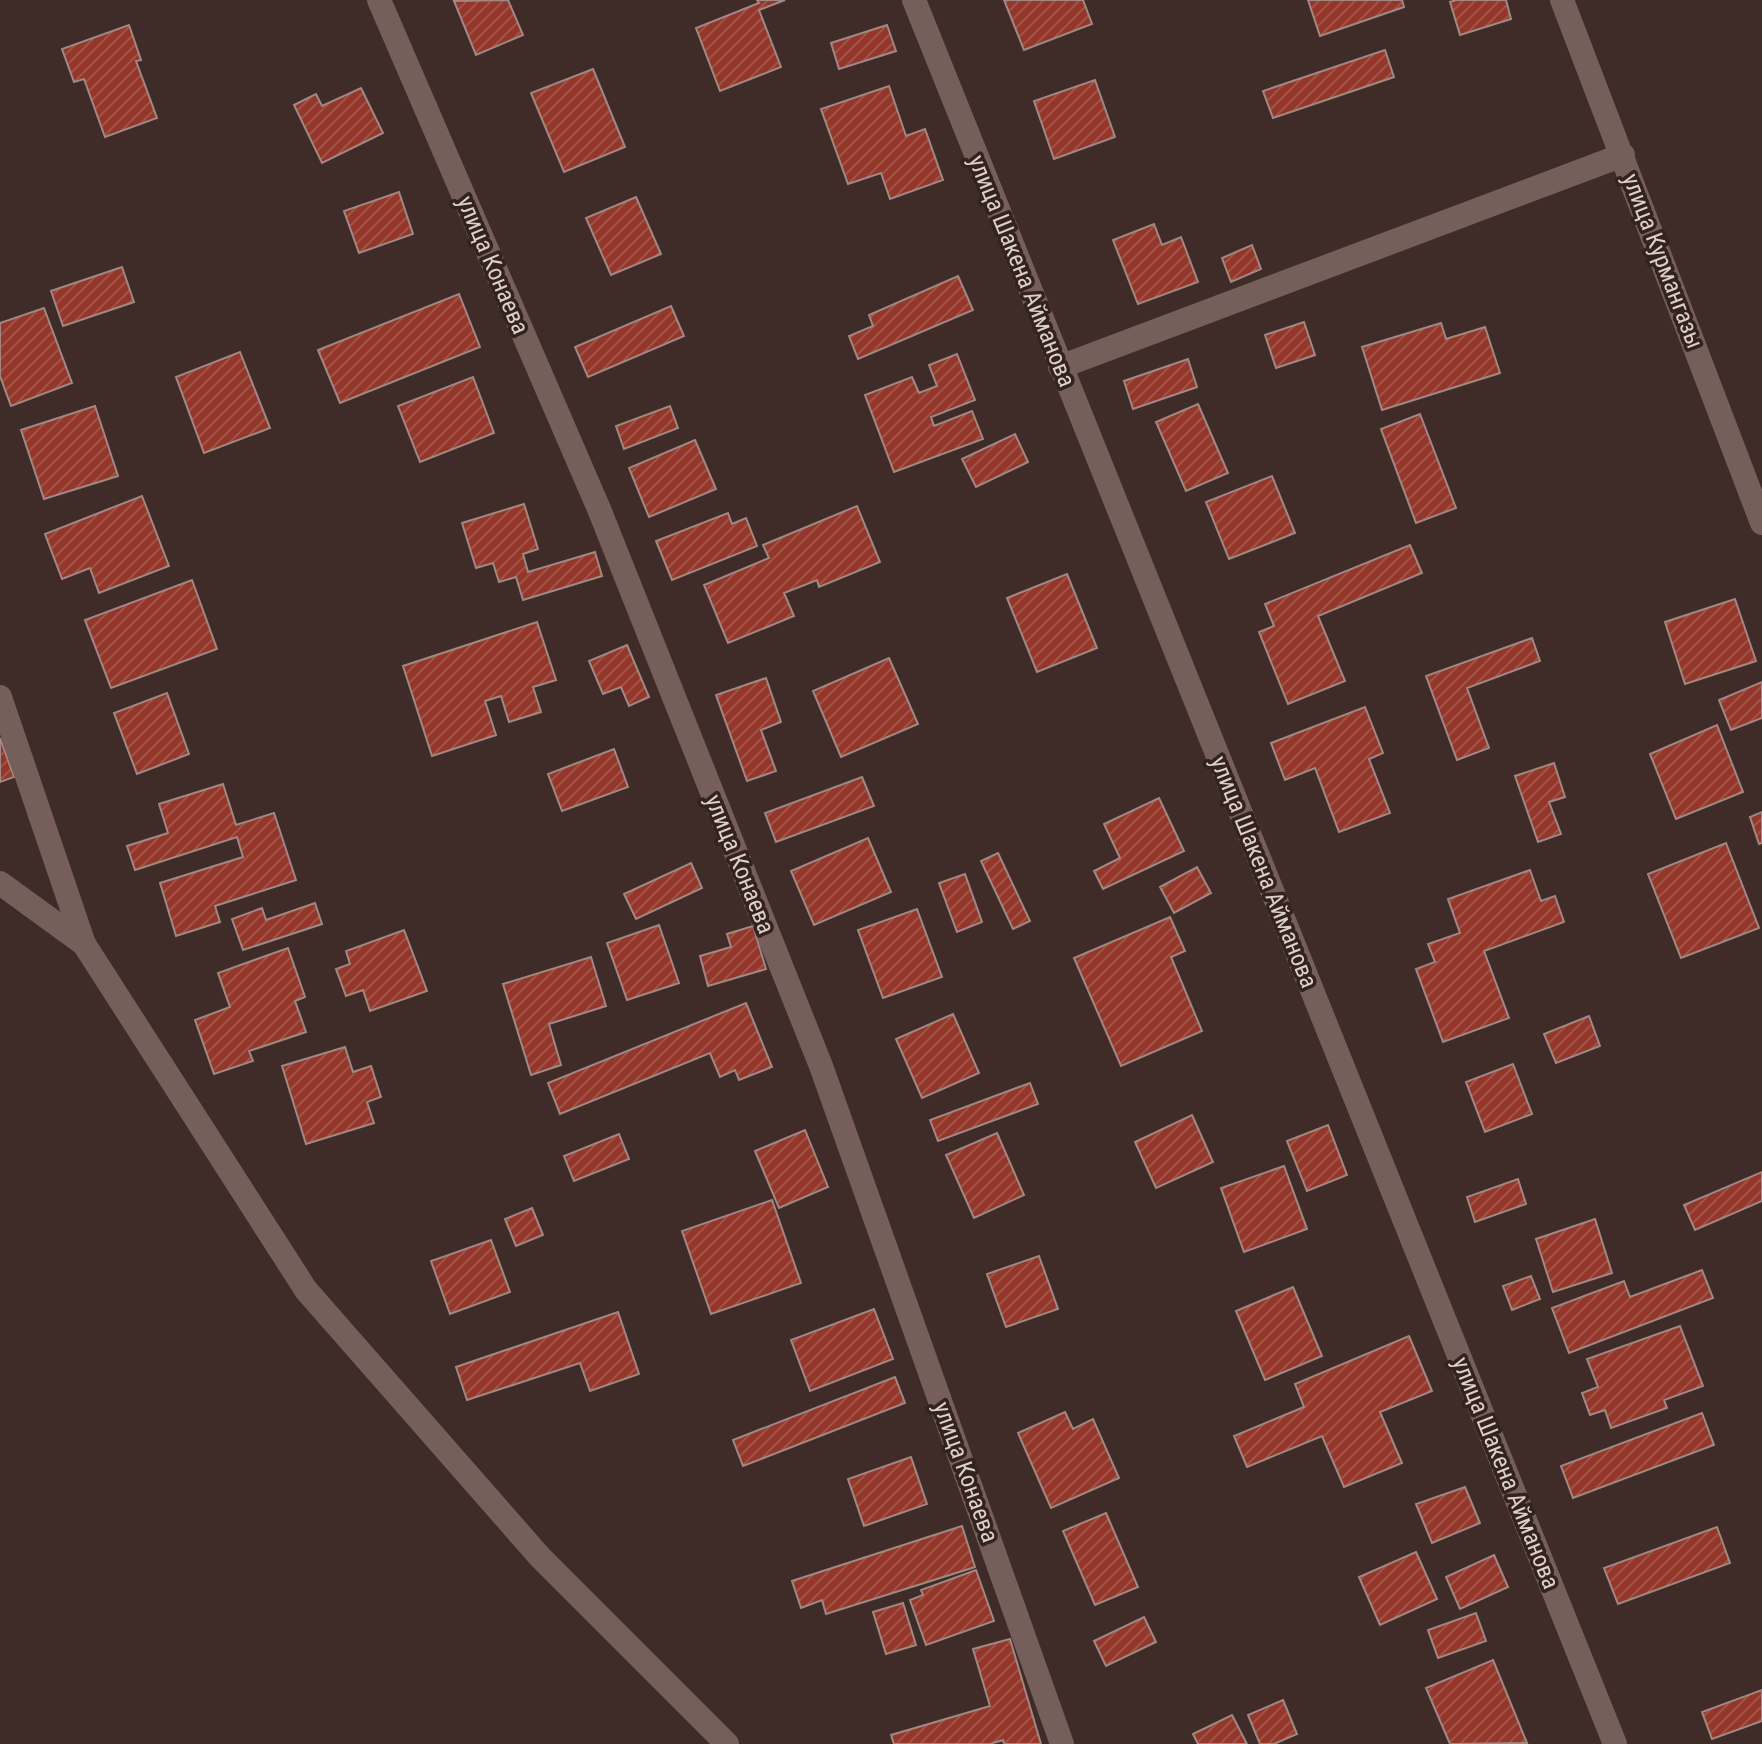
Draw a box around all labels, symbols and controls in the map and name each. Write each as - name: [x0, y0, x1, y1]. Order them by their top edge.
- street label: улица Шакена Айманова: [963, 151, 1081, 391]
- street label: улица Курмангазы: [1617, 170, 1709, 352]
- street label: улица Конаева: [451, 192, 535, 338]
- street label: улица Шакена Айманова: [1205, 752, 1323, 992]
- street label: улица Конаева: [699, 790, 781, 938]
- street label: улица Шакена Айманова: [1447, 1353, 1565, 1593]
- street label: улица Конаева: [928, 1398, 1004, 1546]

